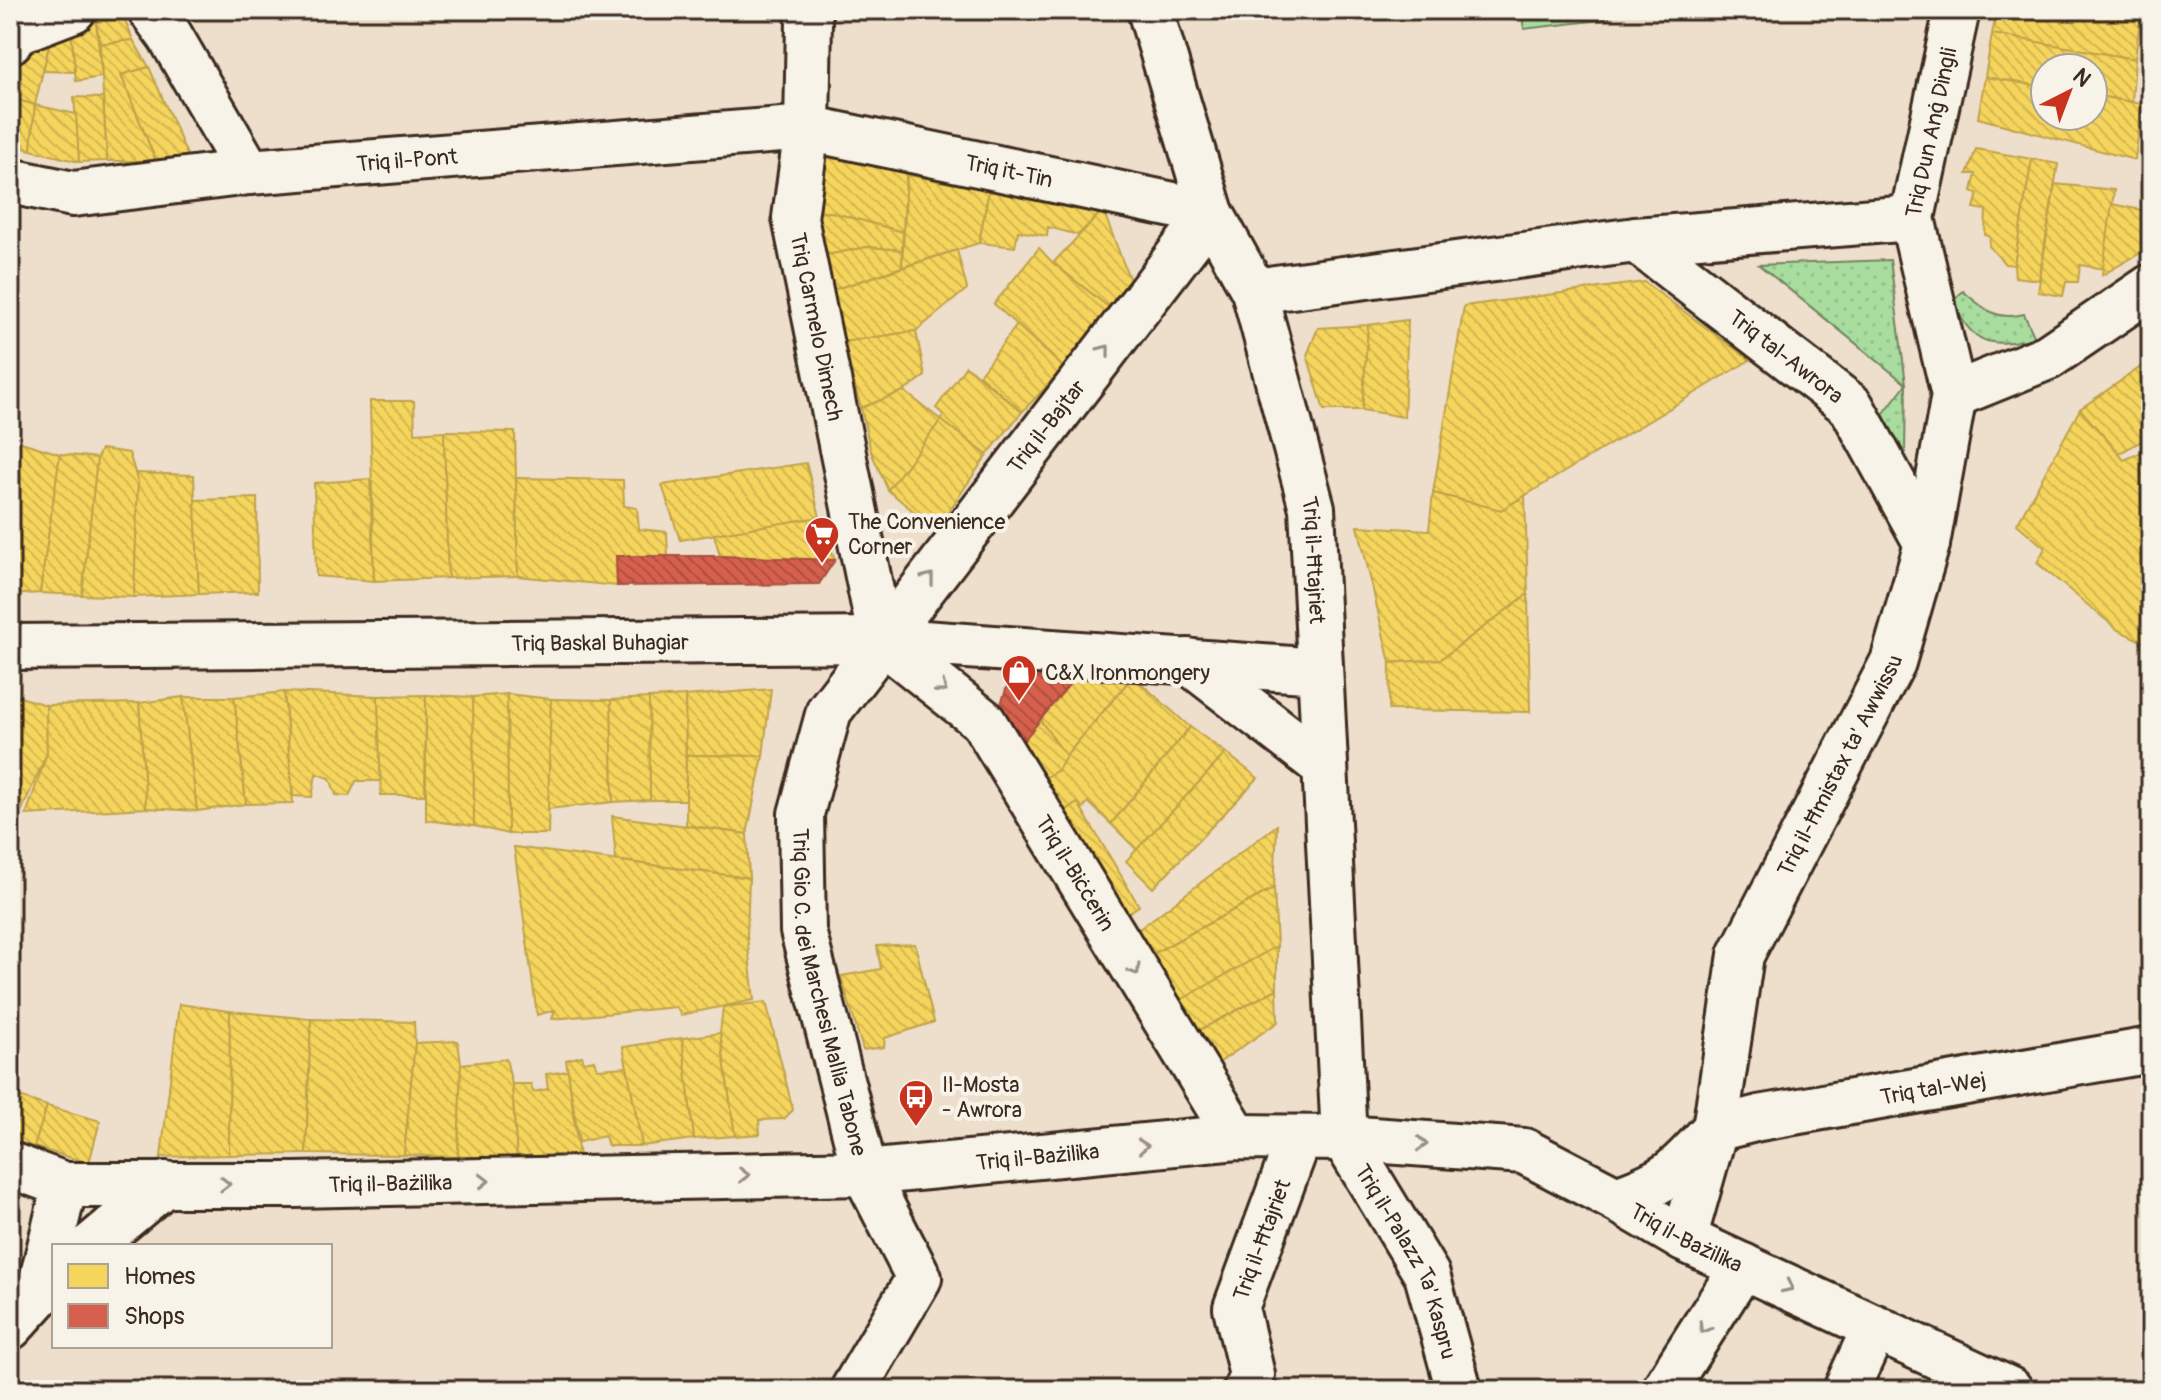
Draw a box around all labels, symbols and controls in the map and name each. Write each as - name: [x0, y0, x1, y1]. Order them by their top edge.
- street label: Triq Dun Anġ Dingli: [1899, 45, 1964, 220]
- north arrow: [2029, 52, 2109, 132]
- text: N: [2067, 62, 2097, 93]
- street label: Triq il-Pont: [355, 143, 459, 178]
- street label: Triq it-Tin: [963, 149, 1055, 194]
- street label: Triq Carmelo Dimech: [783, 230, 849, 424]
- street label: Triq tal-Awrora: [1723, 304, 1849, 410]
- one-way arrow: [1095, 345, 1110, 359]
- street label: Triq il-Bajtar: [1001, 374, 1092, 479]
- street label: Triq il-Ħtajriet: [1295, 494, 1331, 625]
- place label: The Convenience Corner: [848, 508, 1005, 561]
- supermarket icon: The Convenience Corner: [803, 515, 841, 565]
- one-way arrow: [919, 572, 933, 587]
- street label: Triq Baskal Buhagiar: [511, 629, 689, 658]
- street label: Triq il-Ħmistax ta' Awwissu: [1771, 652, 1909, 881]
- shop icon: C&X Ironmongery: [1000, 653, 1038, 703]
- place label: C&X Ironmongery: [1045, 659, 1210, 687]
- one-way arrow: [933, 679, 948, 693]
- street label: Triq il-Biċċerin: [1029, 810, 1121, 936]
- street label: Triq Gio C. dei Marchesi Mallia Tabone: [786, 828, 873, 1159]
- one-way arrow: [1125, 961, 1141, 976]
- street label: Triq tal-Wej: [1878, 1066, 1988, 1112]
- place label: Il-Mosta - Awrora: [942, 1071, 1022, 1124]
- bus stop icon: Il-Mosta - Awrora: [897, 1078, 935, 1128]
- one-way arrow: [1416, 1135, 1429, 1152]
- street label: Triq il-Bażilika: [975, 1137, 1101, 1177]
- one-way arrow: [1137, 1138, 1150, 1155]
- street label: Triq il-Palazz Ta' Kaspru: [1348, 1159, 1463, 1362]
- one-way arrow: [738, 1166, 751, 1184]
- street label: Triq il-Bażilika: [328, 1169, 453, 1199]
- one-way arrow: [478, 1172, 491, 1189]
- one-way arrow: [219, 1175, 232, 1193]
- street label: Triq il-Ħtajriet: [1227, 1175, 1298, 1304]
- street label: Triq il-Bażilika: [1624, 1197, 1747, 1279]
- legend: [52, 1244, 332, 1348]
- text: Homes: [124, 1262, 196, 1291]
- one-way arrow: [1780, 1278, 1795, 1294]
- text: Shops: [124, 1302, 185, 1331]
- one-way arrow: [1698, 1319, 1713, 1334]

